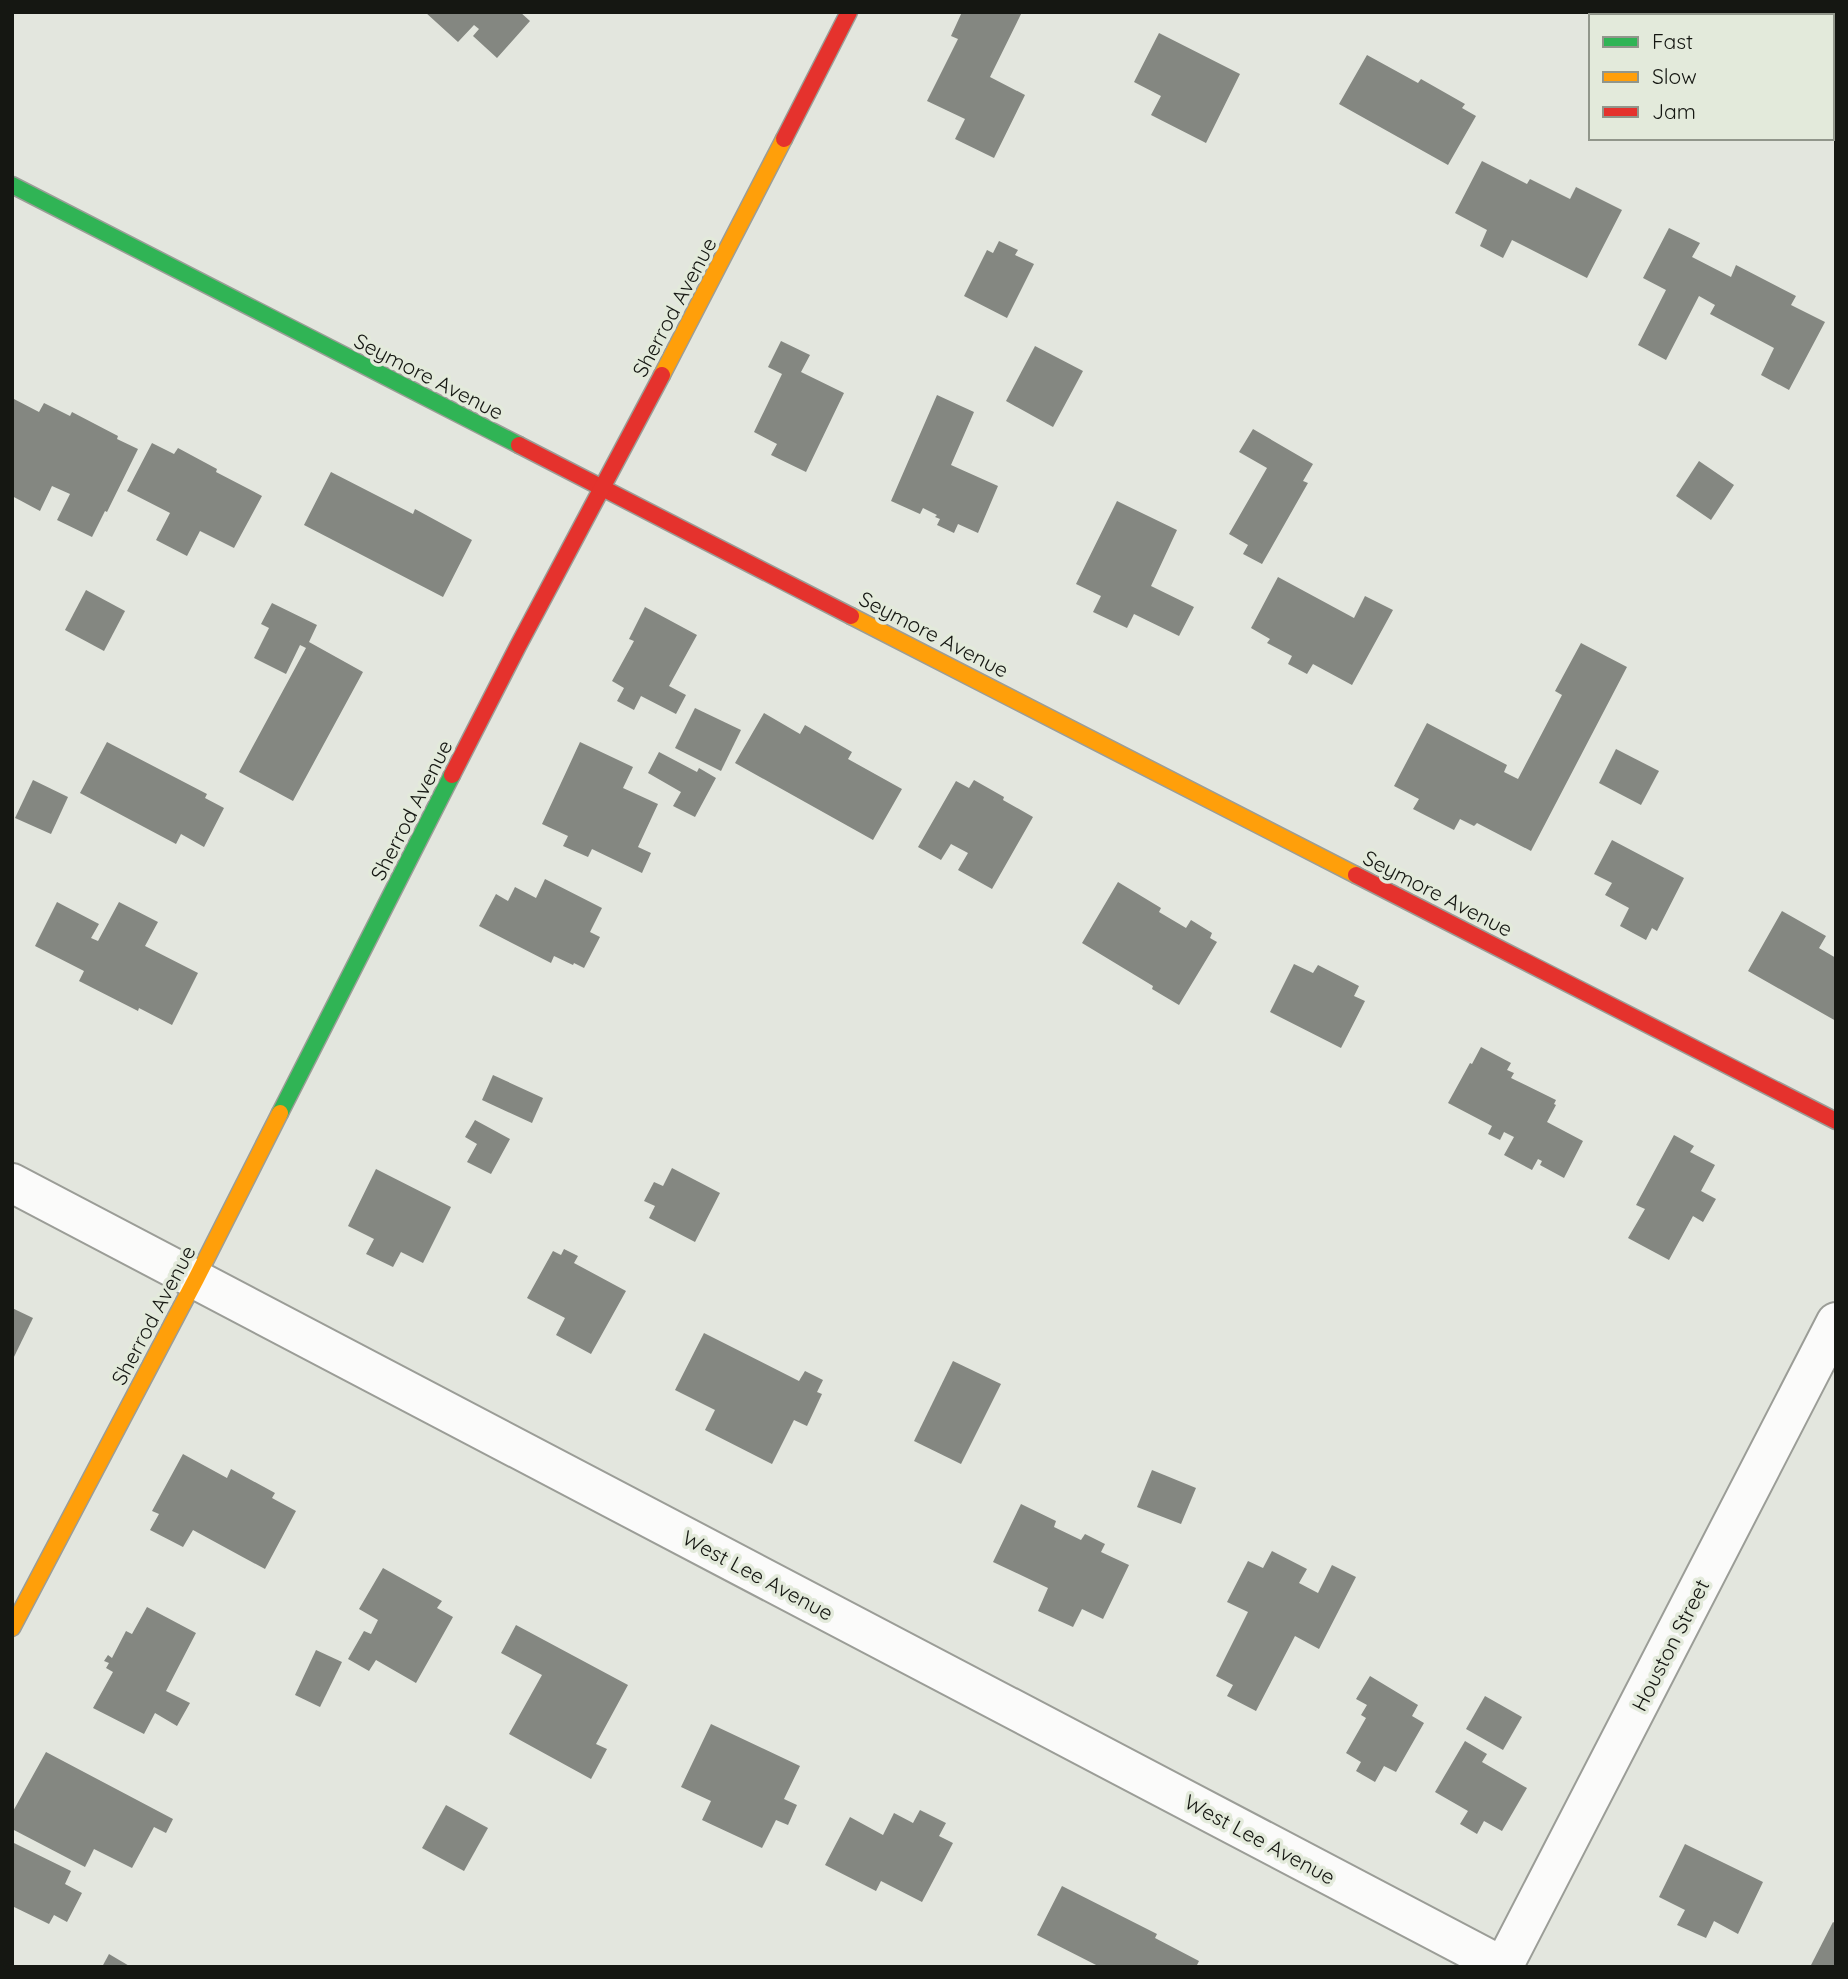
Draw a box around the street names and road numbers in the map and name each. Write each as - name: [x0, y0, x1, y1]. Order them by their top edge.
- street label: Sherrod Avenue: [626, 233, 722, 381]
- street label: Seymore Avenue: [350, 327, 508, 425]
- street label: Seymore Avenue: [855, 585, 1013, 683]
- street label: Sherrod Avenue: [364, 735, 458, 885]
- street label: Seymore Avenue: [1359, 844, 1517, 942]
- street label: Sherrod Avenue: [105, 1241, 201, 1389]
- street label: West Lee Avenue: [678, 1524, 838, 1626]
- street label: Houston Street: [1626, 1575, 1714, 1715]
- street label: West Lee Avenue: [1180, 1788, 1340, 1890]

